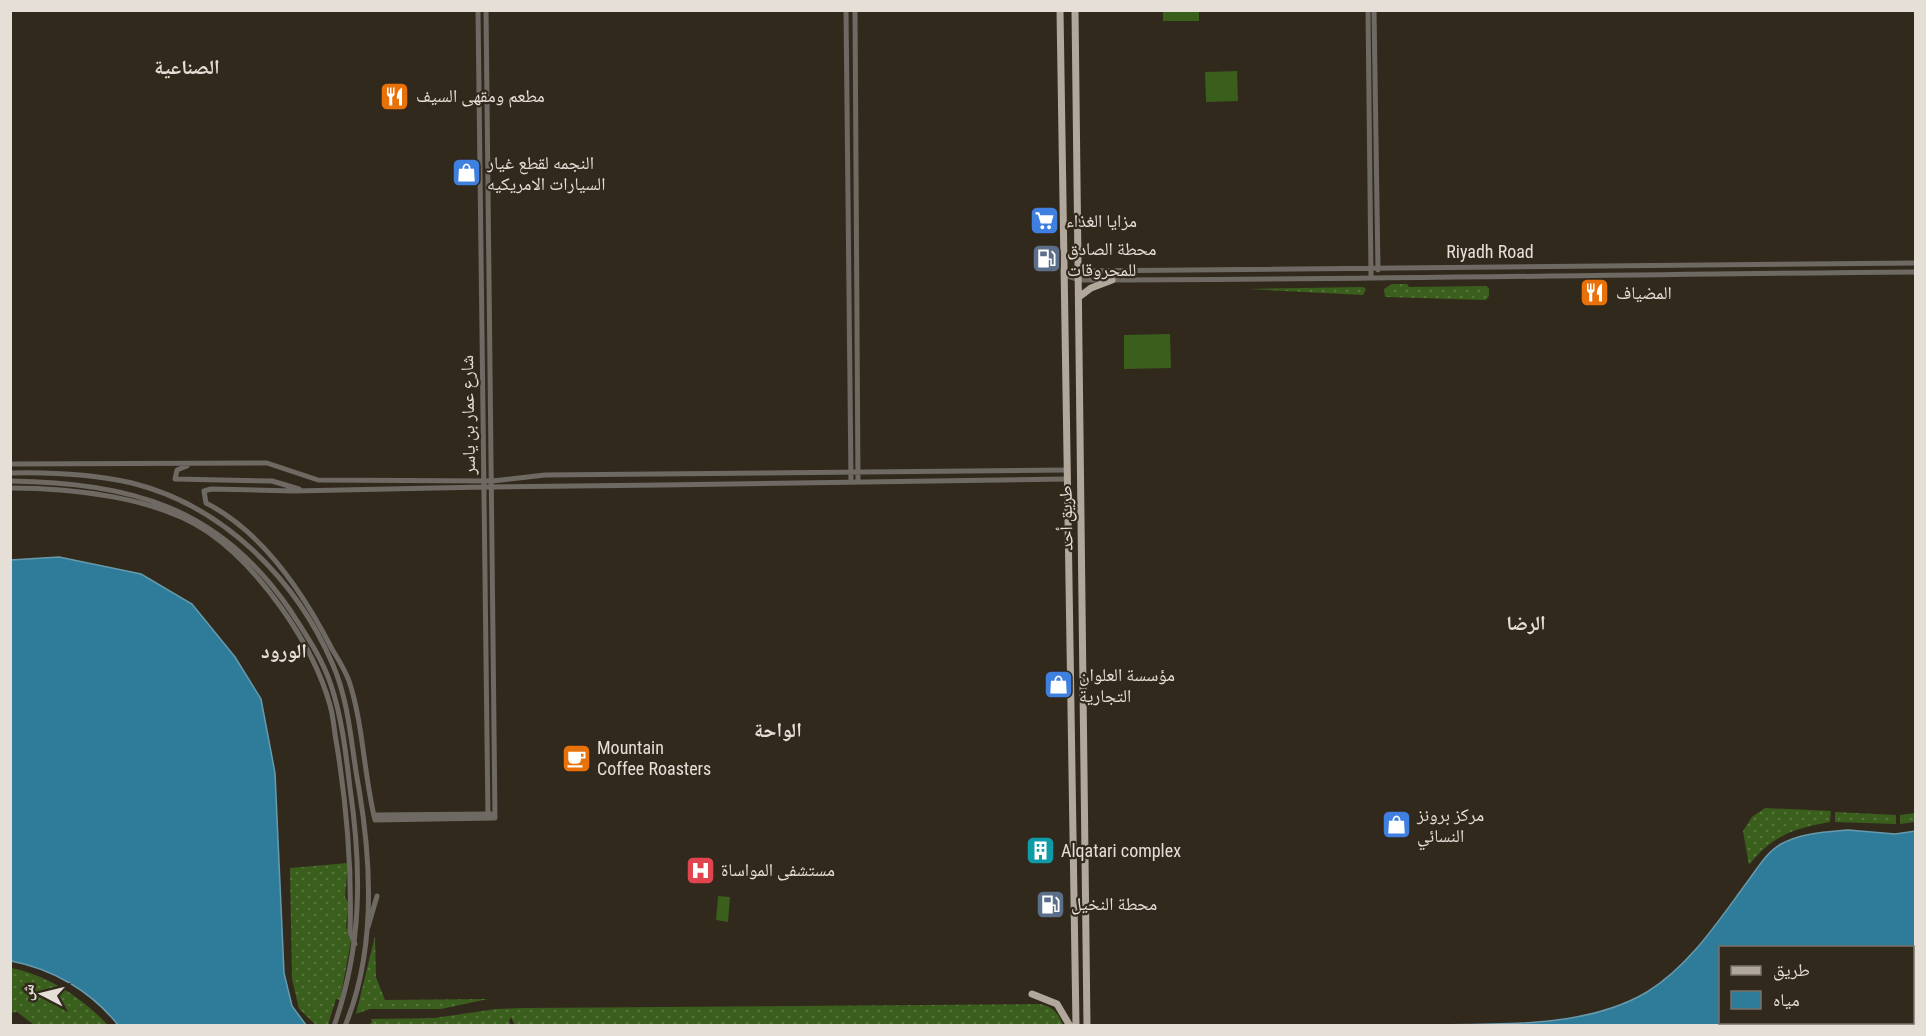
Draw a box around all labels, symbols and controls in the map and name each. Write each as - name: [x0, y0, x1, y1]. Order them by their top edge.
- district label: الصناعية: [154, 55, 220, 79]
- restaurant icon: مطعم ومقهى السيف: [379, 80, 411, 112]
- place label: مطعم ومقهى السيف: [416, 85, 545, 108]
- place label: النجمه لقطع غيار السيارات الامريكيه: [486, 152, 605, 194]
- shop icon: النجمه لقطع غيار السيارات الامريكيه: [450, 157, 482, 189]
- supermarket icon: مزايا الغذاء: [1029, 205, 1061, 237]
- place label: مزايا الغذاء: [1066, 210, 1137, 231]
- place label: محطة الصادق للمحروقات: [1067, 238, 1157, 280]
- street label: Riyadh Road: [1446, 241, 1534, 262]
- fuel station icon: محطة الصادق للمحروقات: [1030, 243, 1062, 275]
- restaurant icon: المضياف: [1579, 277, 1611, 309]
- place label: المضياف: [1616, 282, 1672, 303]
- street label: شارع عمار بن ياسر: [456, 355, 480, 476]
- street label: طريق أحد: [1054, 485, 1078, 551]
- district label: الرضا: [1506, 611, 1546, 635]
- district label: الورود: [261, 639, 307, 663]
- place label: مؤسسة العلوان التجارية: [1079, 664, 1175, 706]
- shop icon: مؤسسة العلوان التجارية: [1042, 669, 1074, 701]
- district label: الواحة: [754, 718, 802, 742]
- place label: Mountain Coffee Roasters: [597, 737, 711, 779]
- cafe icon: Mountain Coffee Roasters: [560, 742, 592, 774]
- place label: مركز برونز النسائي: [1416, 804, 1484, 851]
- shop icon: مركز برونز النسائي: [1380, 809, 1412, 841]
- building icon: Alqatari complex: [1024, 835, 1056, 867]
- place label: Alqatari complex: [1061, 840, 1181, 861]
- hospital icon: مستشفى المواساة: [684, 854, 716, 886]
- place label: مستشفى المواساة: [721, 859, 835, 881]
- fuel station icon: محطة النخيل: [1034, 888, 1066, 920]
- place label: محطة النخيل: [1071, 893, 1157, 915]
- legend: [1719, 946, 1914, 1024]
- text: طريق: [1773, 959, 1810, 981]
- north arrow: [12, 964, 72, 1024]
- text: ش: [17, 983, 38, 1002]
- text: مياه: [1773, 989, 1800, 1010]

